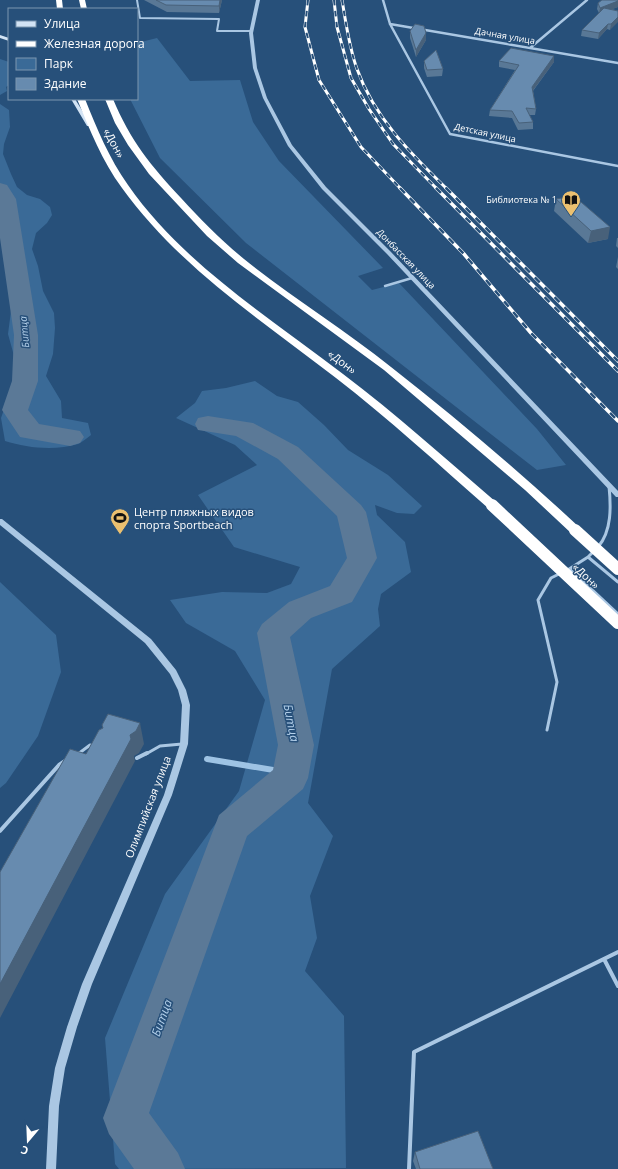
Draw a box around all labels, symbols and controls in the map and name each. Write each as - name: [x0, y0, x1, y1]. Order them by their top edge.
- legend: [8, 8, 138, 100]
- text: Улица: [44, 15, 80, 32]
- street label: Дачная улица: [474, 24, 536, 47]
- text: Железная дорога: [44, 35, 145, 52]
- text: Парк: [44, 55, 74, 72]
- text: Здание: [44, 75, 87, 92]
- street label: Детская улица: [453, 120, 517, 145]
- street label: «Дон»: [100, 125, 129, 161]
- library icon: Библиотека № 1: [560, 189, 582, 217]
- place label: Библиотека № 1: [486, 193, 557, 206]
- street label: Донбасская улица: [374, 226, 439, 292]
- water label: Битца: [16, 315, 32, 348]
- street label: «Дон»: [325, 346, 360, 378]
- place label: Центр пляжных видов спорта Sportbeach: [134, 504, 254, 532]
- sports icon: Центр пляжных видов спорта Sportbeach: [109, 507, 131, 535]
- street label: «Дон»: [570, 559, 604, 592]
- water label: Битца: [280, 703, 304, 743]
- street label: Олимпийская улица: [121, 753, 174, 860]
- water label: Битца: [147, 997, 176, 1039]
- north arrow: [8, 1121, 48, 1161]
- text: С: [19, 1143, 30, 1159]

